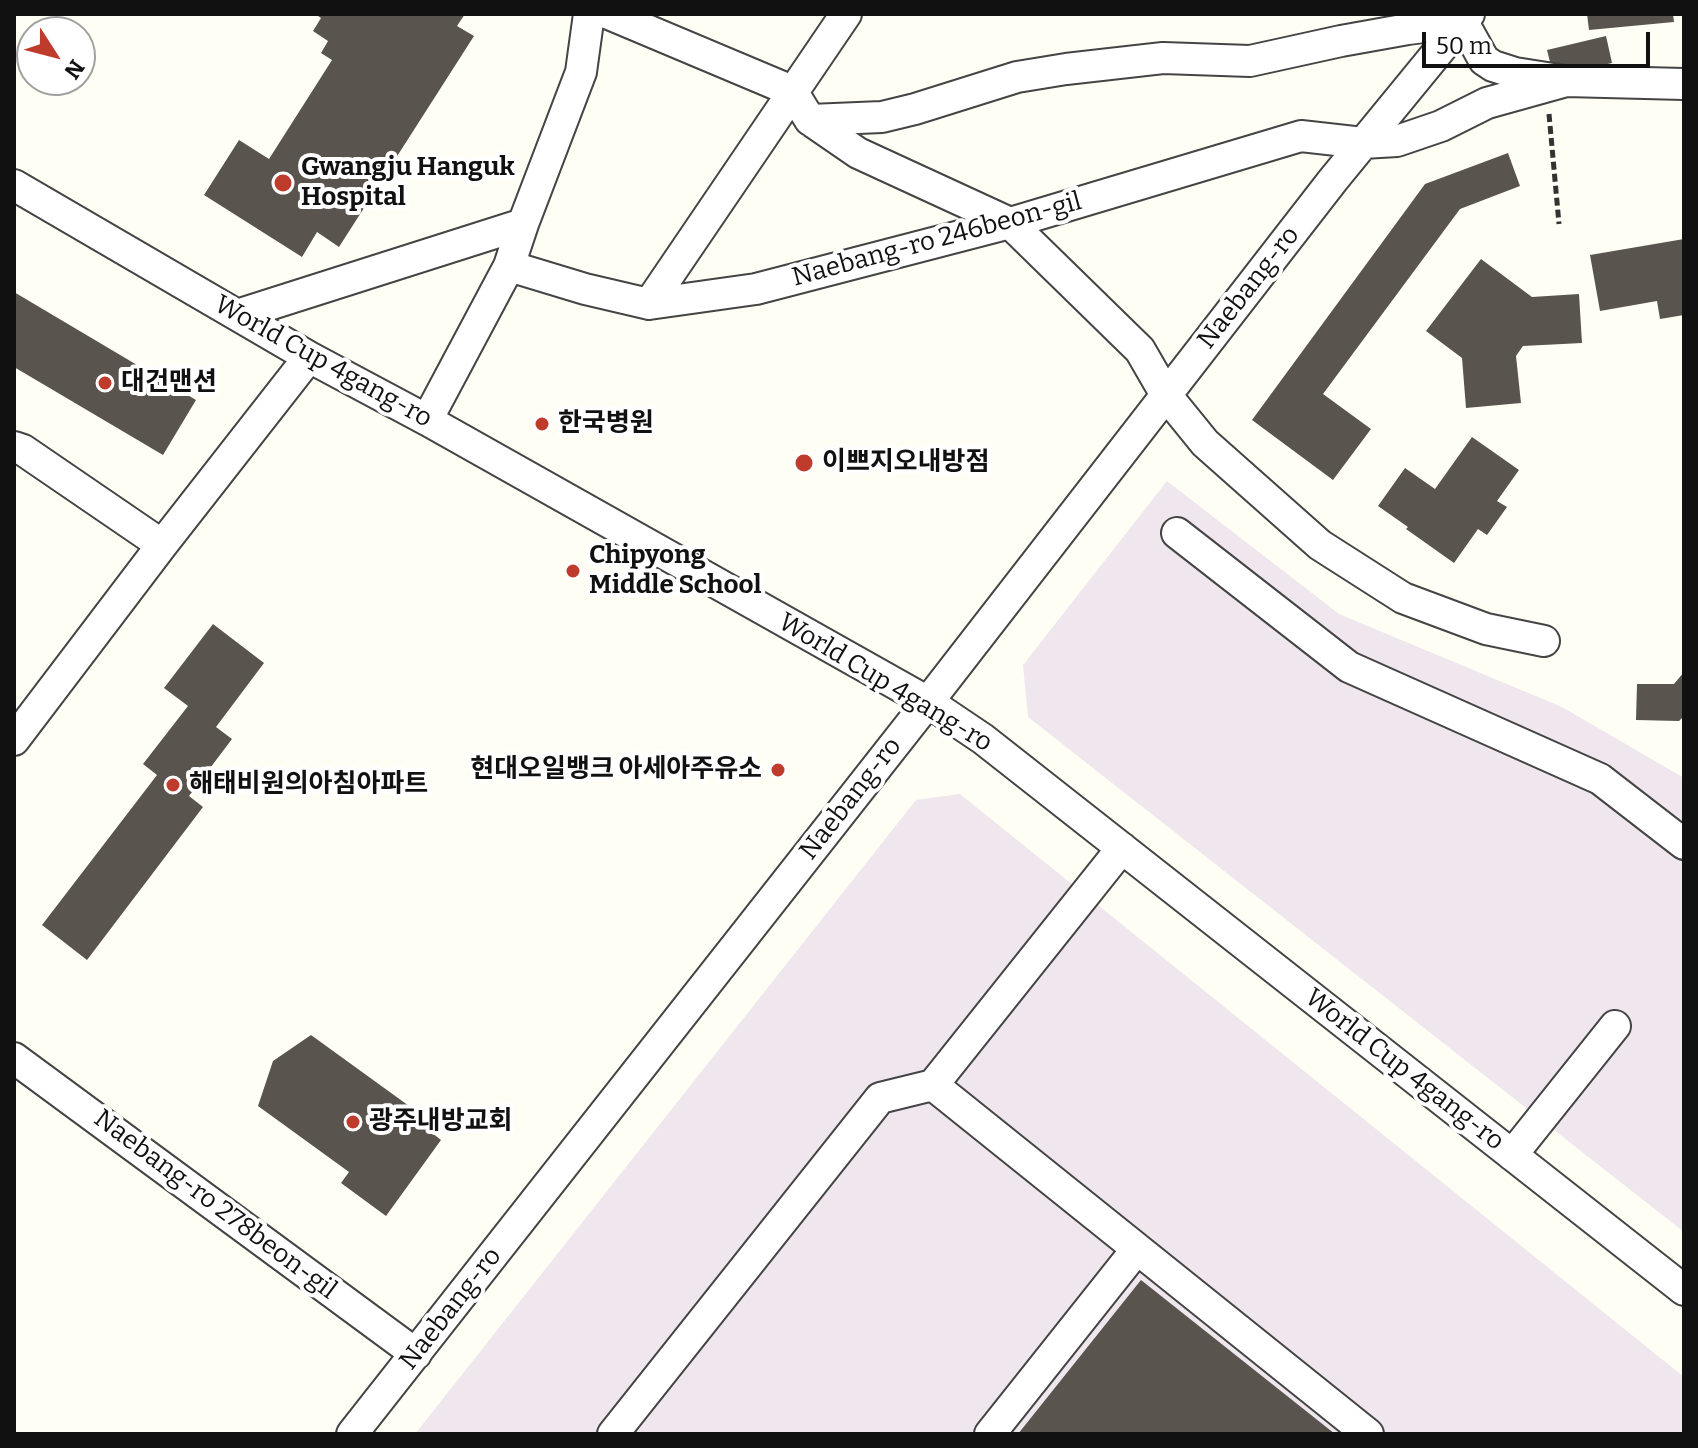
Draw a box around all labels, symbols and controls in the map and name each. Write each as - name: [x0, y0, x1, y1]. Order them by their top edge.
- north arrow: [16, 16, 96, 96]
- scale bar: [1426, 16, 1654, 66]
- text: 50 m: [1436, 32, 1492, 60]
- text: N: [58, 54, 90, 84]
- place label: Gwangju Hanguk Hospital: [301, 152, 515, 214]
- marker: Gwangju Hanguk Hospital: [272, 172, 294, 194]
- street label: Naebang-ro 246beon-gil: [789, 186, 1085, 294]
- street label: Naebang-ro: [1192, 221, 1306, 355]
- street label: World Cup 4gang-ro: [209, 289, 437, 435]
- place label: 대건맨션: [121, 367, 217, 399]
- marker: 대건맨션: [96, 374, 114, 392]
- place label: 한국병원: [558, 408, 654, 440]
- marker: 한국병원: [533, 415, 551, 433]
- place label: 이쁘지오내방점: [822, 447, 989, 479]
- marker: 이쁘지오내방점: [793, 452, 815, 474]
- place label: Chipyong Middle School: [589, 540, 762, 602]
- marker: Chipyong Middle School: [564, 562, 582, 580]
- street label: World Cup 4gang-ro: [772, 607, 998, 759]
- street label: Naebang-ro: [794, 732, 908, 866]
- place label: 현대오일뱅크 아세아주유소: [470, 754, 762, 786]
- marker: 현대오일뱅크 아세아주유소: [769, 761, 787, 779]
- place label: 해태비원의아침아파트: [189, 769, 428, 801]
- marker: 해태비원의아침아파트: [164, 776, 182, 794]
- street label: World Cup 4gang-ro: [1298, 983, 1510, 1157]
- street label: Naebang-ro 278beon-gil: [88, 1104, 342, 1306]
- place label: 광주내방교회: [369, 1106, 513, 1138]
- marker: 광주내방교회: [344, 1113, 362, 1131]
- street label: Naebang-ro: [394, 1242, 508, 1376]

